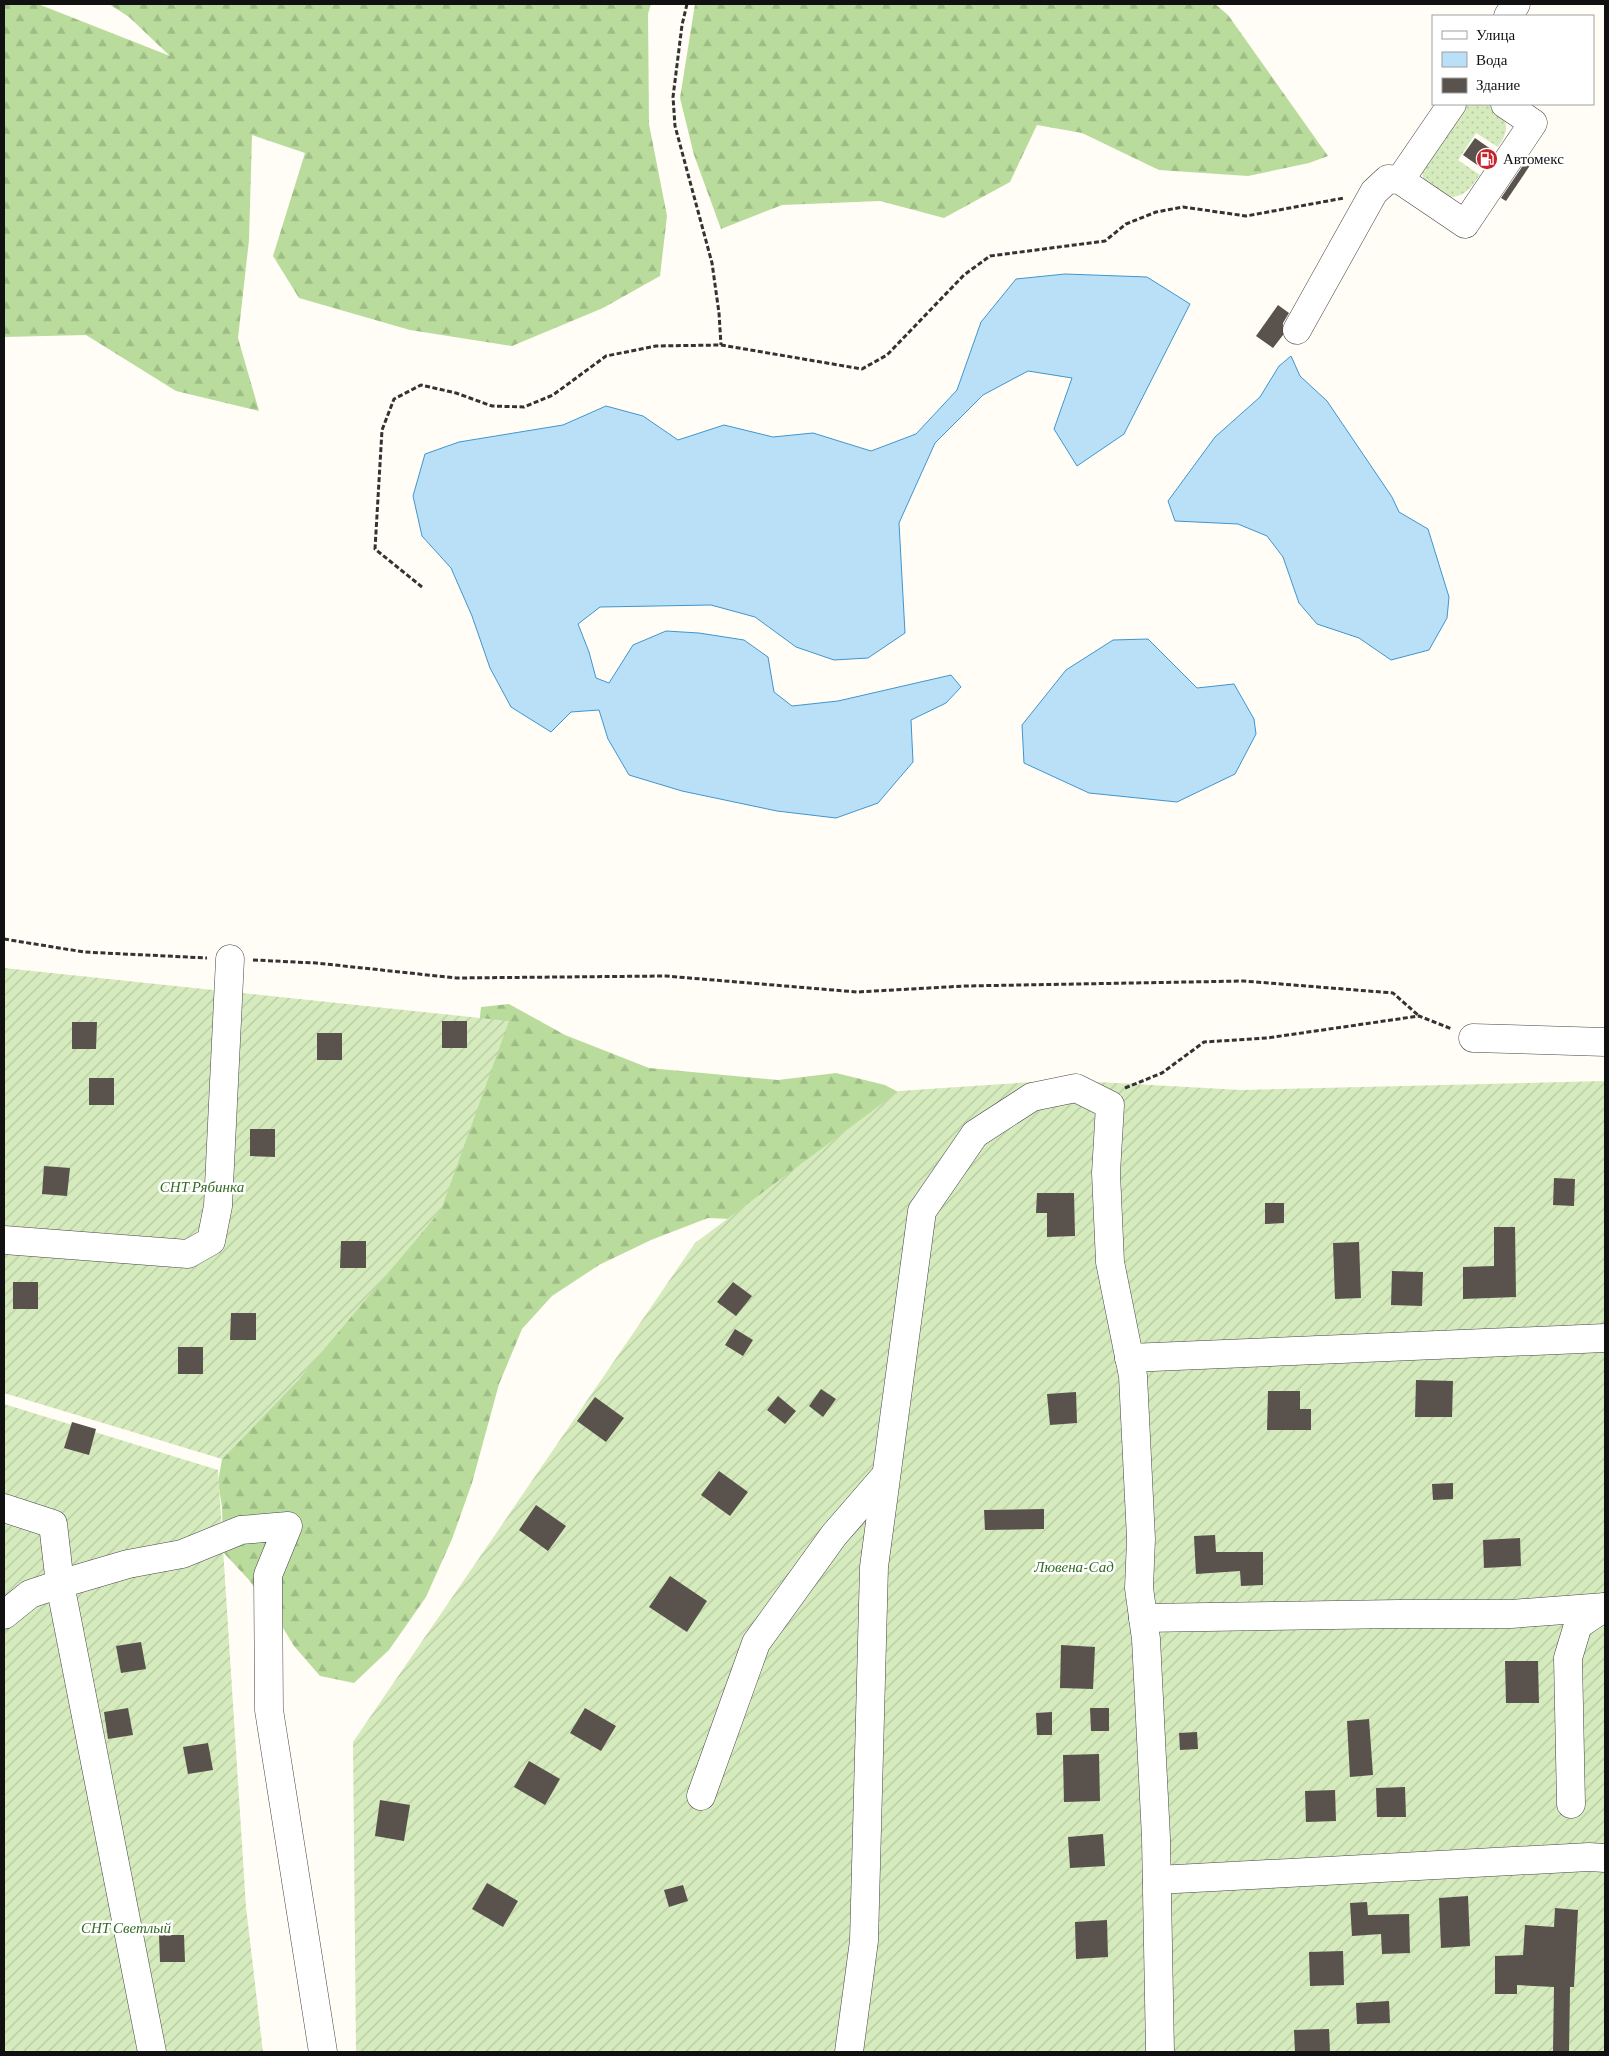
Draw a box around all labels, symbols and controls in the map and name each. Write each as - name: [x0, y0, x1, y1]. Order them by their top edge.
- legend: [1432, 15, 1594, 105]
- text: Улица: [1476, 27, 1515, 43]
- text: Вода: [1476, 52, 1508, 68]
- text: Здание: [1476, 77, 1520, 93]
- fuel station icon: Автомекс: [1475, 147, 1499, 171]
- place label: Автомекс: [1503, 151, 1564, 167]
- park label: СНТ Рябинка: [160, 1179, 244, 1195]
- park label: Лювена-Сад: [1033, 1559, 1114, 1575]
- park label: СНТ Светлый: [81, 1920, 172, 1936]

